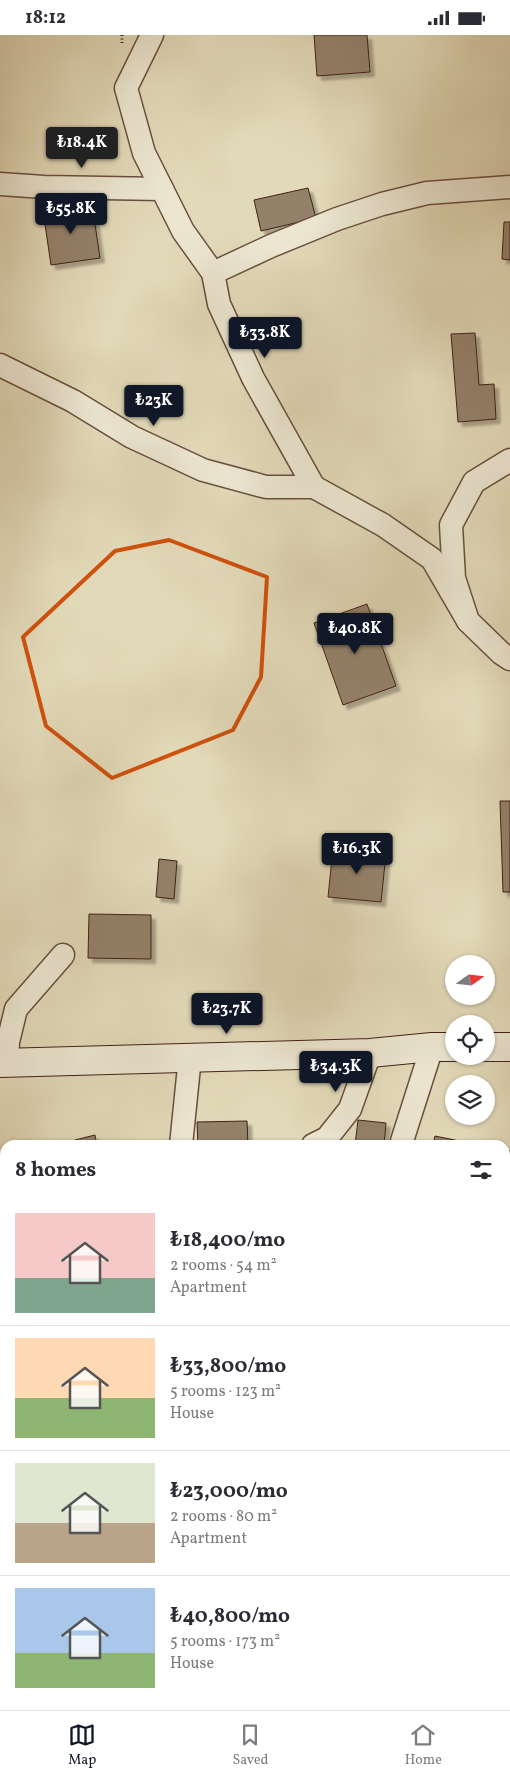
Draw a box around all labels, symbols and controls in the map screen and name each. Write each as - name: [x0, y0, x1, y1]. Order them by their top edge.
- text: 18:12: [25, 5, 66, 31]
- pin: ₺18.4K: [41, 127, 123, 169]
- text: ₺18.4K: [57, 132, 107, 154]
- pin: ₺55.8K: [30, 193, 112, 235]
- text: ₺55.8K: [46, 198, 96, 220]
- pin: ₺33.8K: [224, 317, 306, 359]
- text: ₺33.8K: [240, 322, 290, 344]
- pin: ₺23K: [124, 385, 184, 427]
- text: ₺23K: [135, 390, 173, 412]
- pin: ₺40.8K: [314, 613, 396, 655]
- text: ₺40.8K: [328, 618, 382, 640]
- pin: ₺16.3K: [316, 833, 398, 875]
- text: ₺16.3K: [333, 838, 381, 860]
- north arrow: [445, 955, 495, 1005]
- map controls: [445, 955, 495, 1125]
- pin: ₺23.7K: [186, 993, 268, 1035]
- text: ₺23.7K: [202, 998, 252, 1020]
- button: locate: [445, 1015, 495, 1065]
- pin: ₺34.3K: [295, 1051, 377, 1093]
- text: ₺34.3K: [310, 1056, 362, 1078]
- button: layers: [445, 1075, 495, 1125]
- text: 8 homes: [15, 1156, 96, 1185]
- icon: filters: [467, 1156, 495, 1184]
- text: ₺18,400/mo: [170, 1226, 285, 1255]
- icon: home: [55, 1233, 115, 1293]
- text: 2 rooms · 54 m²: [170, 1255, 277, 1277]
- text: Apartment: [170, 1277, 247, 1299]
- text: ₺33,800/mo: [170, 1352, 286, 1381]
- icon: home: [55, 1358, 115, 1418]
- text: 5 rooms · 123 m²: [170, 1381, 281, 1403]
- text: House: [170, 1403, 214, 1425]
- text: ₺23,000/mo: [170, 1477, 288, 1506]
- icon: home: [55, 1483, 115, 1543]
- text: 2 rooms · 80 m²: [170, 1506, 277, 1528]
- text: Apartment: [170, 1528, 247, 1550]
- text: ₺40,800/mo: [170, 1602, 290, 1631]
- icon: home: [55, 1608, 115, 1668]
- text: 5 rooms · 173 m²: [170, 1631, 280, 1653]
- text: House: [170, 1653, 214, 1675]
- tab: Map: [68, 1721, 96, 1770]
- tab: Saved: [232, 1721, 269, 1770]
- tab: Home: [405, 1721, 442, 1770]

